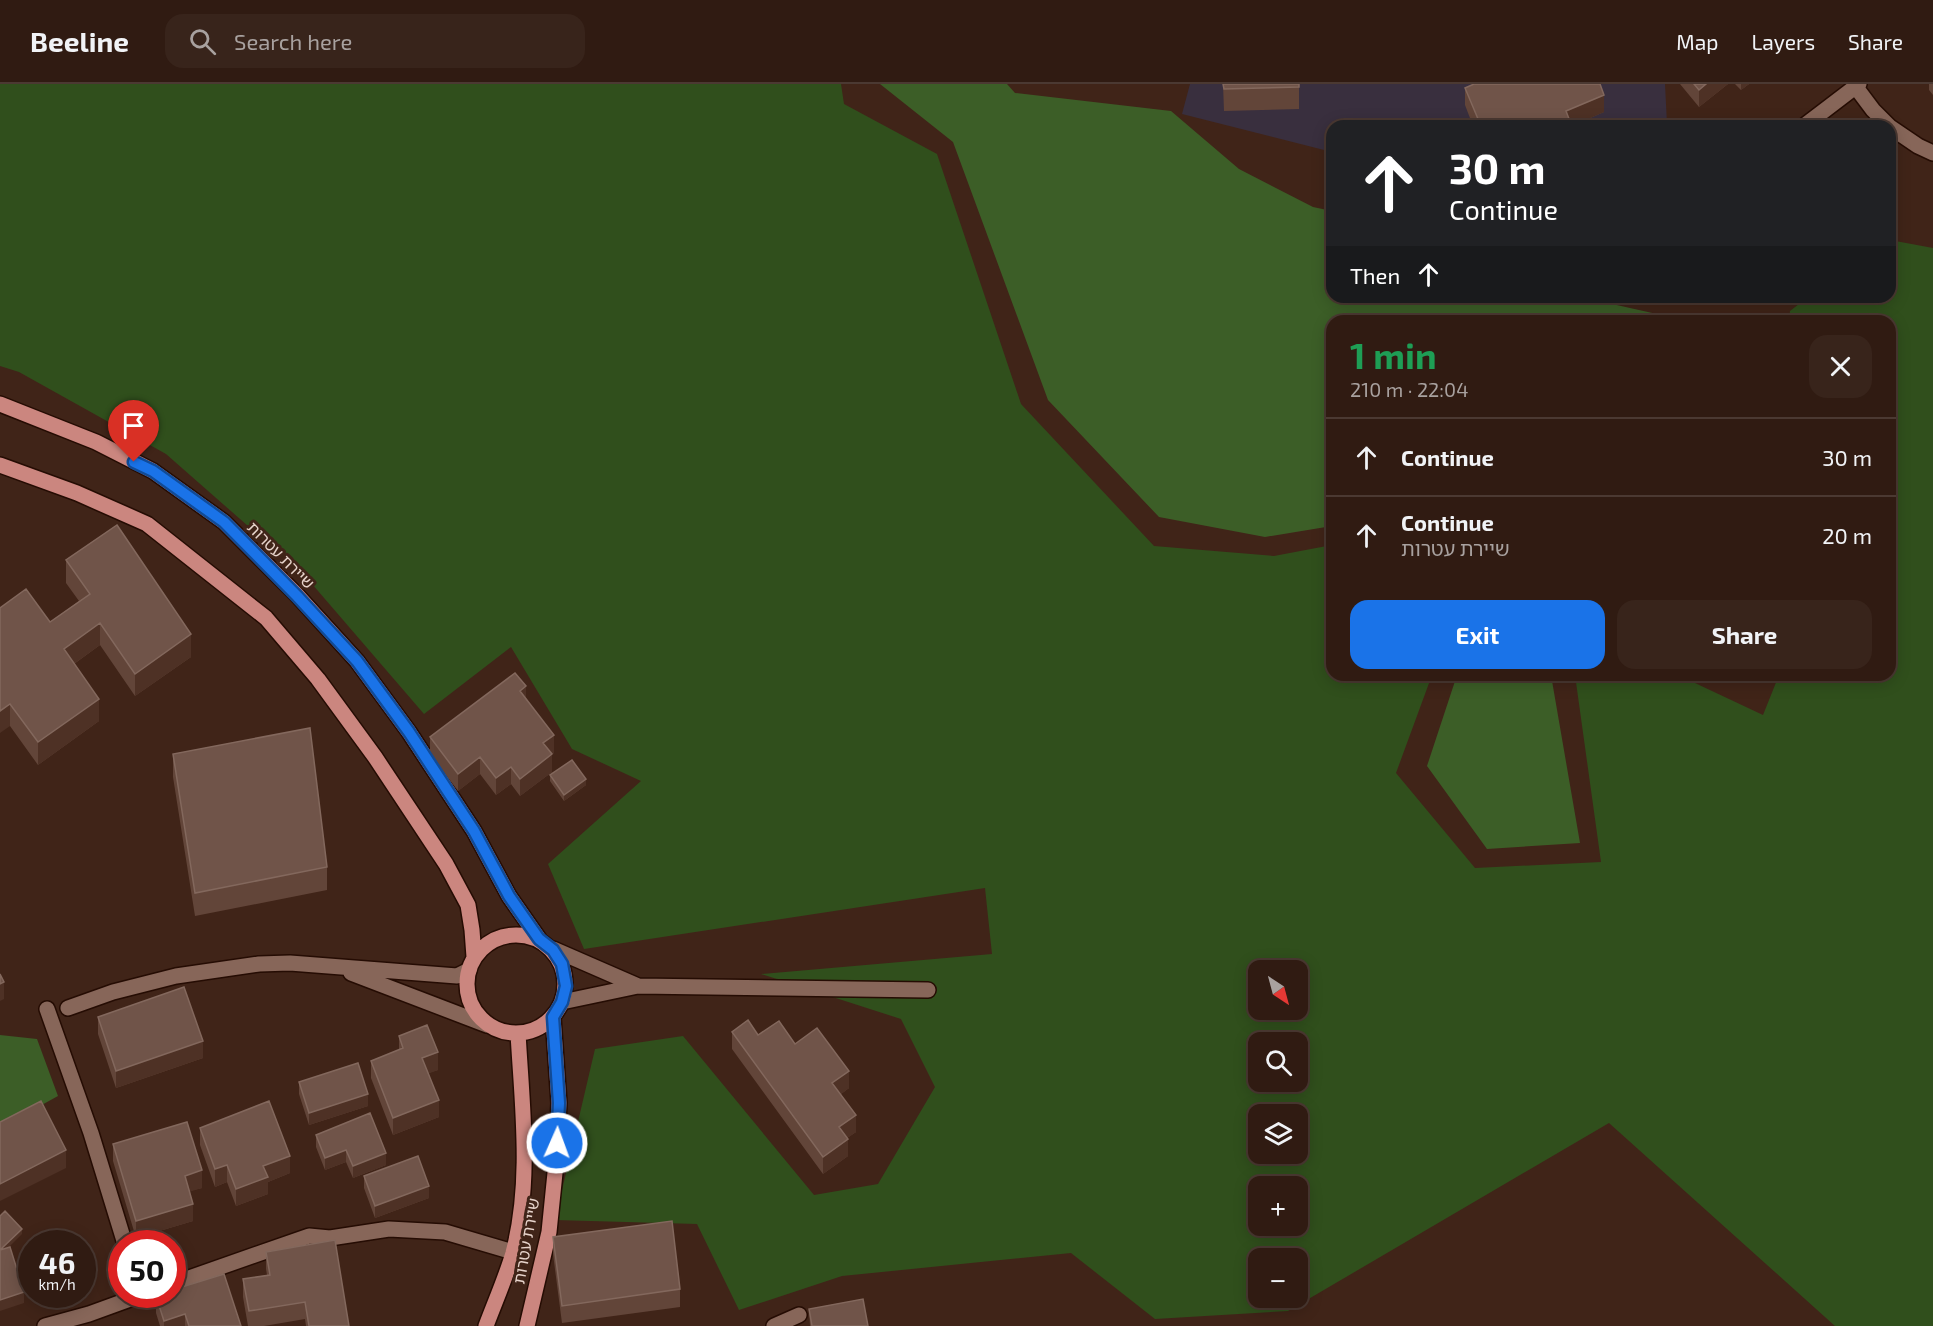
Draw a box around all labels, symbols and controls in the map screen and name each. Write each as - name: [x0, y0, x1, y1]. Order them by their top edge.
- search box: [165, 14, 585, 68]
- text: Beeline: [30, 24, 129, 58]
- icon: search: [186, 25, 219, 58]
- text: Search here: [234, 28, 352, 54]
- text: Map: [1676, 29, 1718, 54]
- text: Layers: [1751, 29, 1815, 54]
- text: Share: [1848, 29, 1903, 54]
- text: 30 m: [1449, 142, 1545, 192]
- icon: ahead: [1350, 144, 1428, 222]
- text: Continue: [1449, 193, 1558, 225]
- icon: ahead: [1412, 258, 1445, 291]
- text: Then: [1350, 262, 1400, 288]
- text: 1 min: [1350, 333, 1437, 376]
- button: close: [1809, 335, 1872, 398]
- text: 210 m · 22:04: [1350, 377, 1468, 401]
- pin: [108, 400, 159, 462]
- icon: arrive: [117, 409, 150, 442]
- icon: ahead: [1350, 441, 1383, 474]
- text: Continue: [1401, 444, 1494, 470]
- text: 30 m: [1822, 444, 1872, 470]
- text: Continue: [1401, 509, 1494, 535]
- street label: שיירת עטרות: [244, 517, 319, 592]
- icon: ahead: [1350, 519, 1383, 552]
- text: 20 m: [1822, 522, 1872, 548]
- text: שיירת עטרות: [1401, 536, 1510, 560]
- button: Exit: [1350, 600, 1605, 669]
- button: Share: [1617, 600, 1872, 669]
- north arrow: [1248, 960, 1308, 1020]
- map controls: [1248, 960, 1308, 1308]
- button: search: [1248, 1032, 1308, 1092]
- button: layers: [1248, 1104, 1308, 1164]
- position arrow: [525, 1111, 589, 1175]
- button: +: [1248, 1176, 1308, 1236]
- street label: שיירת עטרות: [509, 1197, 542, 1285]
- speed limit sign: 50: [108, 1230, 186, 1308]
- text: 46: [39, 1244, 75, 1280]
- button: −: [1248, 1248, 1308, 1308]
- text: km/h: [38, 1275, 76, 1293]

